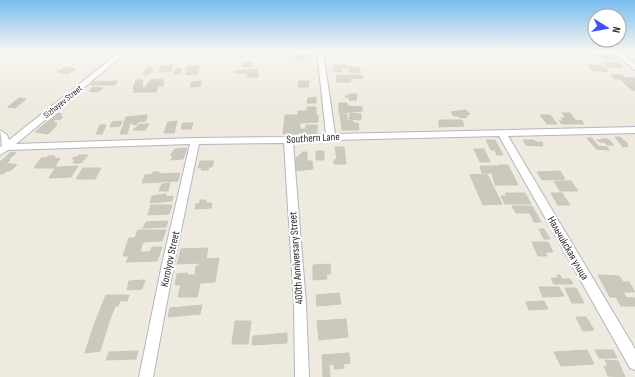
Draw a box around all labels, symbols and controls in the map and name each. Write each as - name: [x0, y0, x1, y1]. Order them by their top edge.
- north arrow: [587, 8, 627, 48]
- text: N: [609, 26, 623, 34]
- street label: Sizhayev Street: [41, 83, 85, 121]
- street label: Southern Lane: [286, 130, 340, 146]
- street label: 400th Anniversary Street: [286, 211, 306, 305]
- street label: Нальчикская улица: [545, 214, 591, 282]
- street label: Korolyov Street: [158, 229, 182, 288]

